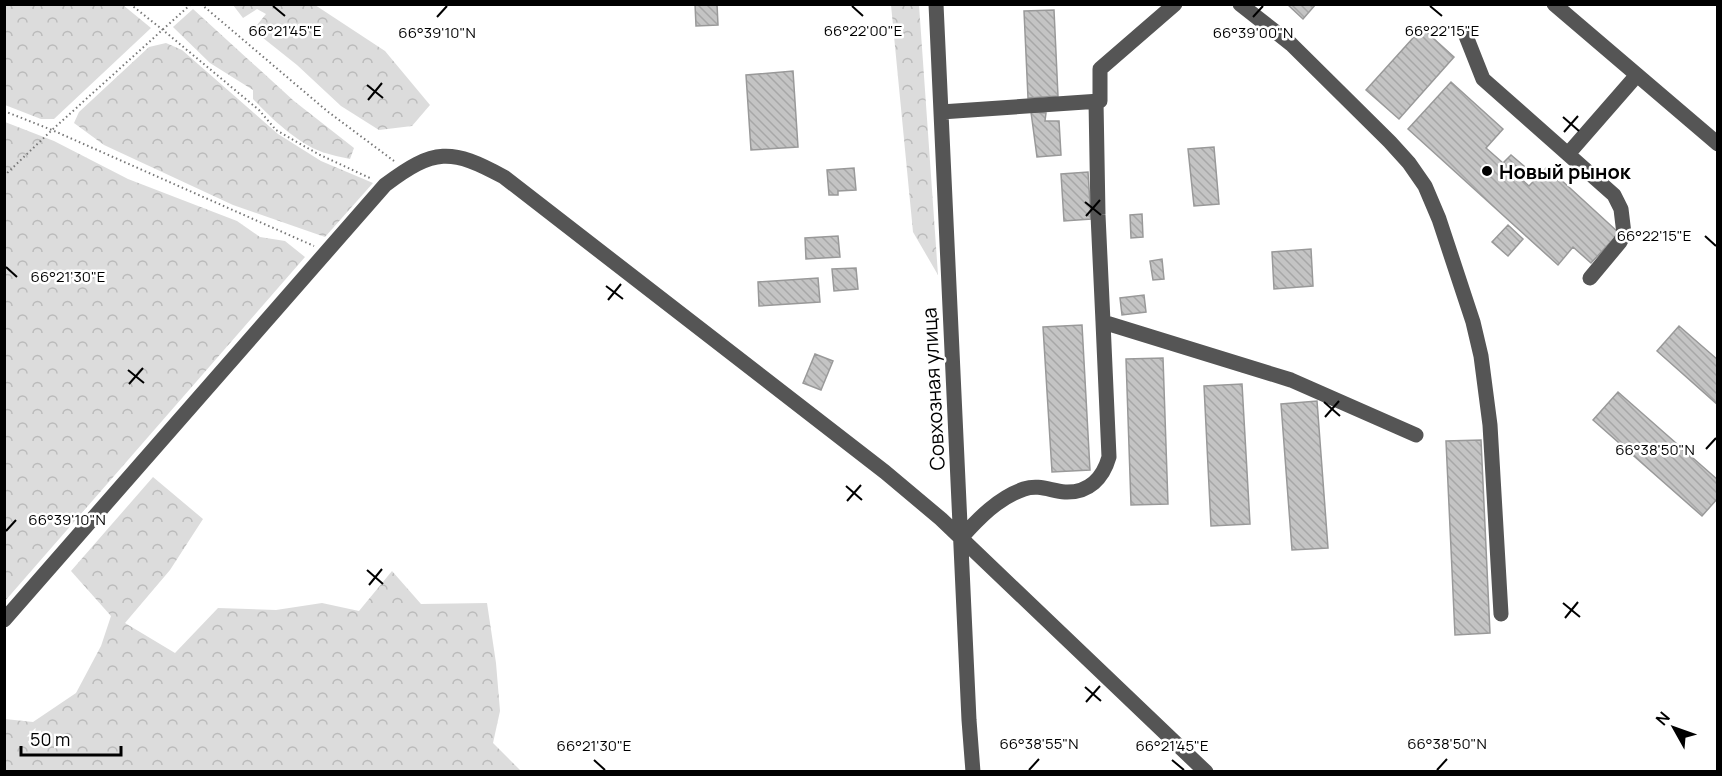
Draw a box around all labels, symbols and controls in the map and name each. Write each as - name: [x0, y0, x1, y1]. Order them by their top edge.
- text: 66°21'45"E: [248, 20, 322, 41]
- text: 66°22'00"E: [824, 20, 902, 41]
- text: 66°22'15"E: [1405, 20, 1479, 41]
- text: 66°39'10"N: [398, 22, 476, 43]
- text: 66°39'00"N: [1213, 22, 1293, 43]
- place label: Новый рынок: [1499, 158, 1632, 185]
- marker: Новый рынок: [1480, 164, 1494, 178]
- text: 66°22'15"E: [1617, 225, 1691, 246]
- text: 66°21'30"E: [31, 266, 105, 287]
- street label: Совхозная улица: [915, 307, 951, 471]
- text: 66°38'50"N: [1615, 439, 1695, 460]
- text: 66°39'10"N: [28, 509, 106, 530]
- north arrow: [1644, 698, 1704, 758]
- text: N: [1650, 707, 1675, 730]
- scale bar: [21, 719, 122, 757]
- text: 50 m: [30, 727, 70, 751]
- text: 66°38'55"N: [999, 733, 1079, 754]
- text: 66°38'50"N: [1407, 733, 1487, 754]
- text: 66°21'30"E: [557, 735, 631, 756]
- text: 66°21'45"E: [1135, 735, 1209, 756]

